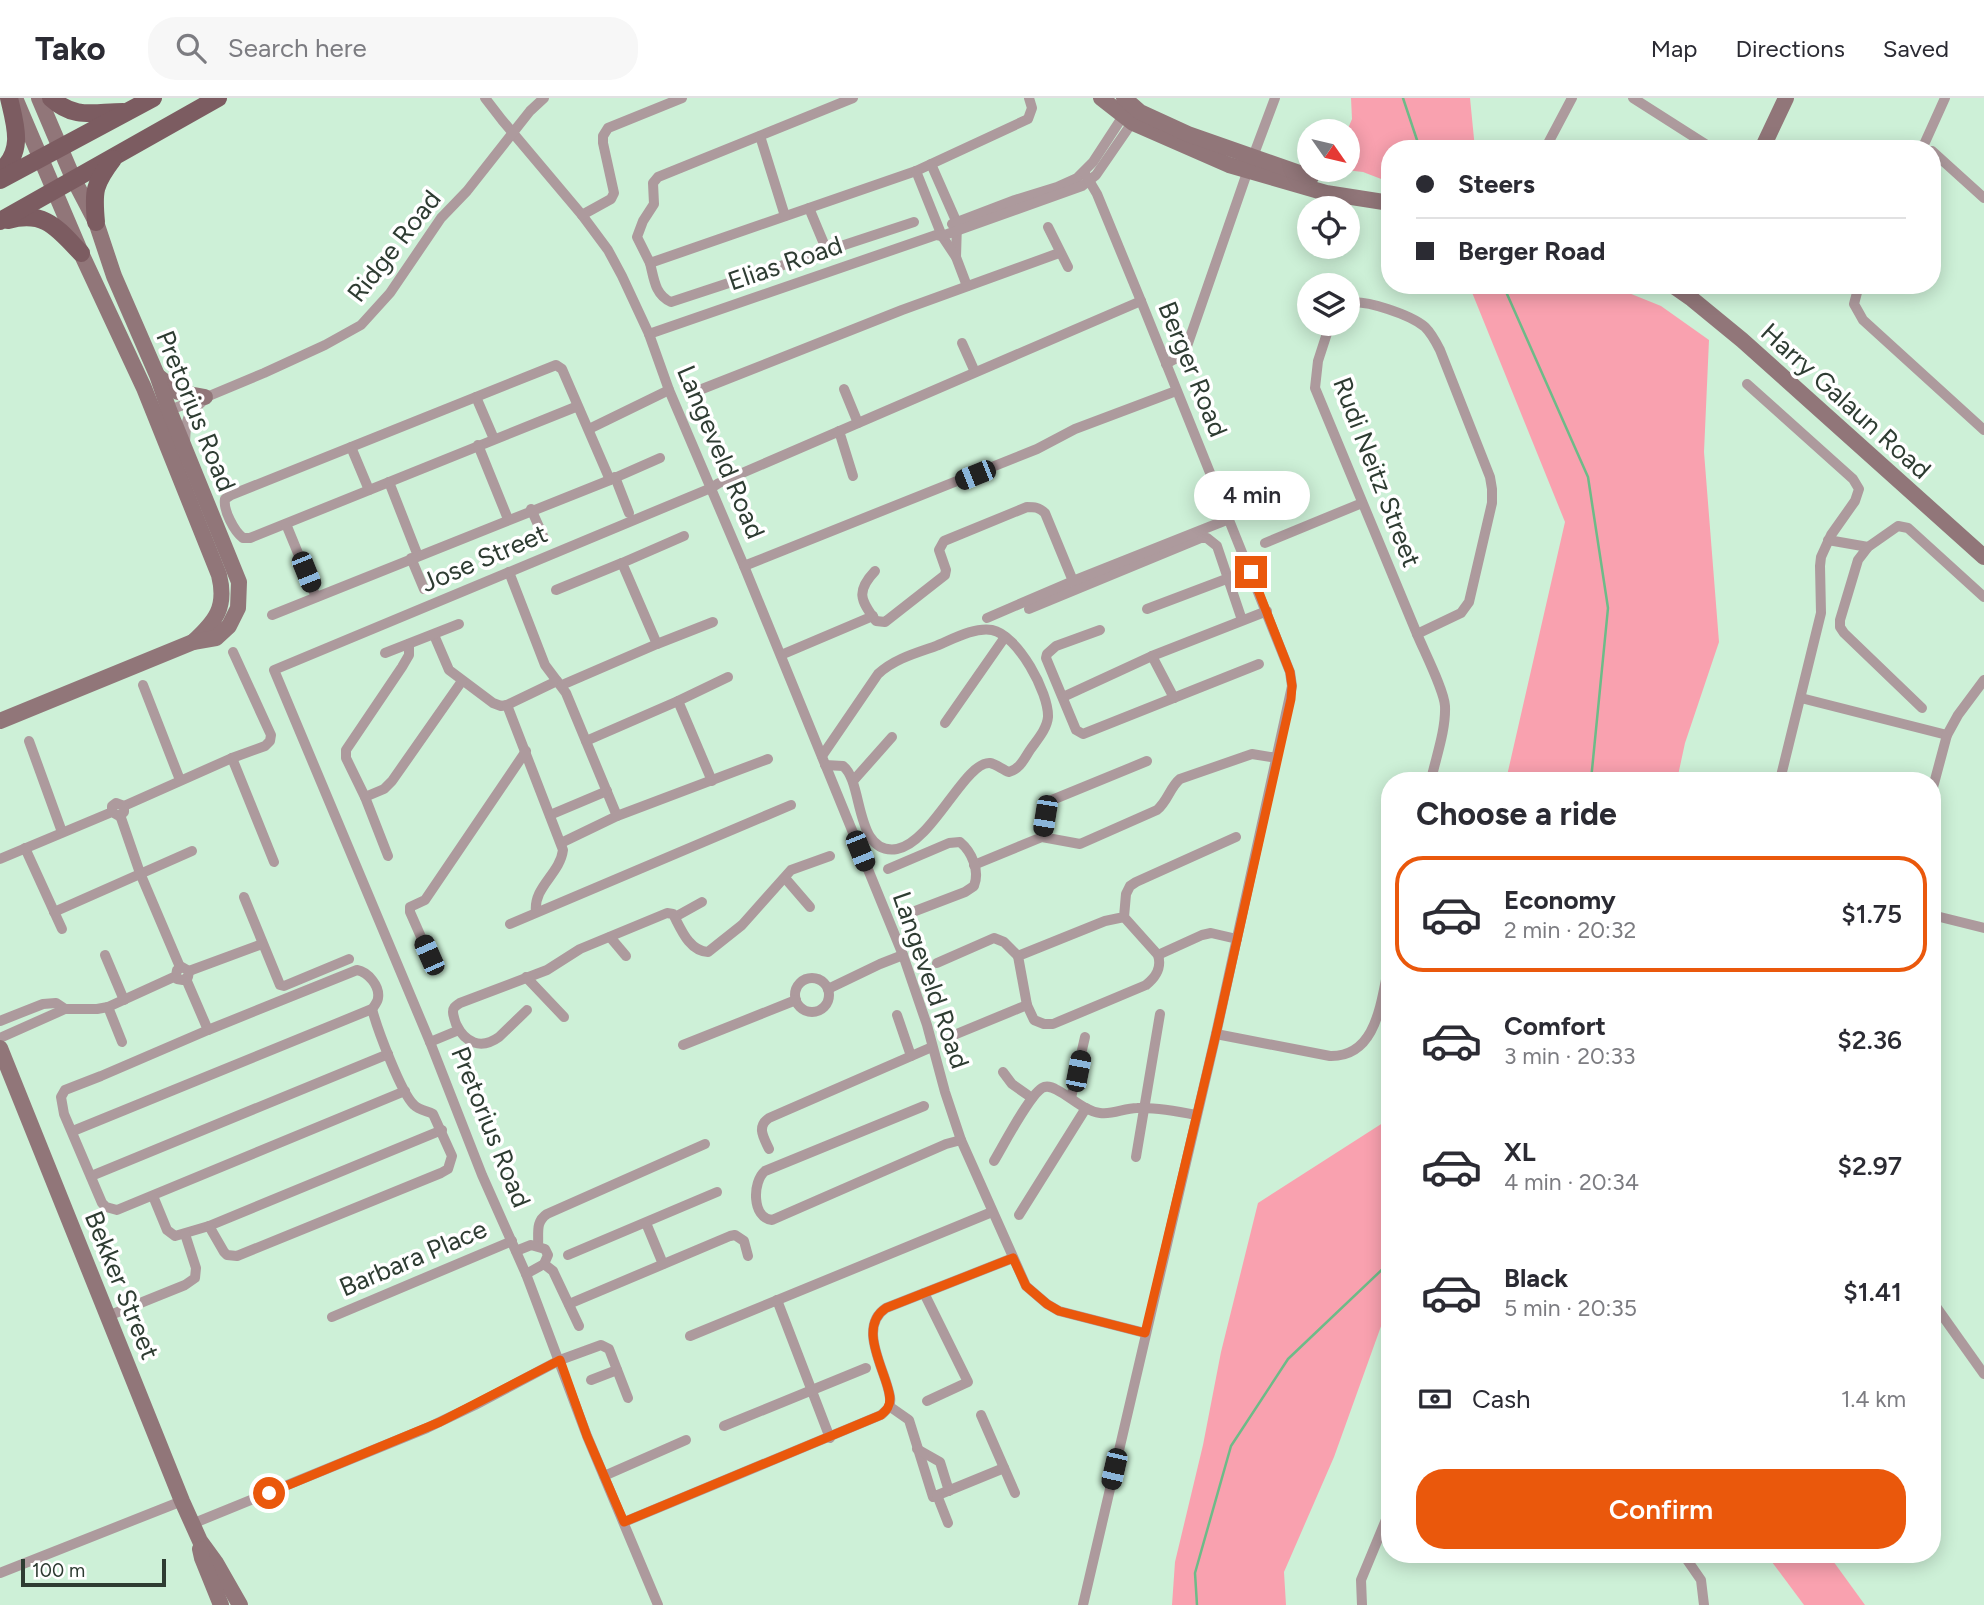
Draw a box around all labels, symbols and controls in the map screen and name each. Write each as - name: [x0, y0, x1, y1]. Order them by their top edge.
- search box: [148, 17, 638, 80]
- text: Tako: [35, 29, 106, 68]
- icon: search: [172, 29, 210, 67]
- text: Search here: [228, 32, 367, 64]
- text: Map: [1651, 34, 1697, 63]
- text: Directions: [1735, 34, 1845, 63]
- text: Saved: [1883, 34, 1949, 63]
- north arrow: [1297, 119, 1360, 182]
- map controls: [1297, 119, 1360, 336]
- text: Steers: [1458, 168, 1535, 200]
- street label: Ridge Road: [340, 184, 448, 308]
- button: locate: [1297, 196, 1360, 259]
- street label: Elias Road: [724, 229, 846, 297]
- text: Berger Road: [1458, 235, 1605, 267]
- button: layers: [1297, 273, 1360, 336]
- street label: Berger Road: [1151, 297, 1235, 441]
- street label: Harry Galaun Road: [1754, 316, 1938, 486]
- street label: Pretorius Road: [149, 326, 243, 496]
- street label: Langeveld Road: [670, 361, 772, 543]
- street label: Rudi Neitz Street: [1326, 373, 1428, 572]
- car: [952, 457, 999, 493]
- callout: 4 min: [1193, 470, 1309, 519]
- text: 4 min: [1223, 481, 1281, 509]
- street label: Jose Street: [416, 517, 552, 599]
- car: [289, 549, 324, 595]
- route end: [1235, 556, 1267, 588]
- car: [1032, 794, 1059, 838]
- text: Choose a ride: [1416, 795, 1617, 833]
- car: [843, 828, 878, 874]
- icon: car: [1420, 883, 1483, 946]
- text: Economy: [1504, 884, 1616, 916]
- street label: Langeveld Road: [886, 887, 976, 1073]
- text: $1.75: [1841, 898, 1902, 930]
- text: 2 min · 20:32: [1504, 916, 1636, 944]
- car: [411, 932, 448, 978]
- icon: car: [1420, 1009, 1483, 1072]
- text: Comfort: [1504, 1010, 1606, 1042]
- text: $2.36: [1837, 1024, 1902, 1056]
- street label: Pretorius Road: [444, 1042, 538, 1212]
- text: 3 min · 20:33: [1504, 1042, 1636, 1070]
- car: [1064, 1048, 1093, 1094]
- icon: car: [1420, 1135, 1483, 1198]
- text: XL: [1504, 1136, 1536, 1168]
- text: $2.97: [1837, 1150, 1902, 1182]
- text: 4 min · 20:34: [1504, 1168, 1639, 1196]
- street label: Bekker Street: [78, 1206, 166, 1364]
- street label: Barbara Place: [334, 1213, 492, 1303]
- icon: car: [1420, 1261, 1483, 1324]
- text: Black: [1504, 1262, 1568, 1294]
- text: $1.41: [1843, 1276, 1902, 1308]
- text: 5 min · 20:35: [1504, 1294, 1637, 1322]
- icon: cash: [1416, 1380, 1454, 1418]
- text: Cash: [1472, 1383, 1531, 1415]
- text: 1.4 km: [1841, 1385, 1906, 1413]
- car: [1100, 1446, 1129, 1492]
- button: Confirm: [1416, 1469, 1906, 1549]
- route start: [253, 1477, 285, 1509]
- scale bar: [21, 1556, 166, 1588]
- text: 100 m: [32, 1559, 85, 1582]

